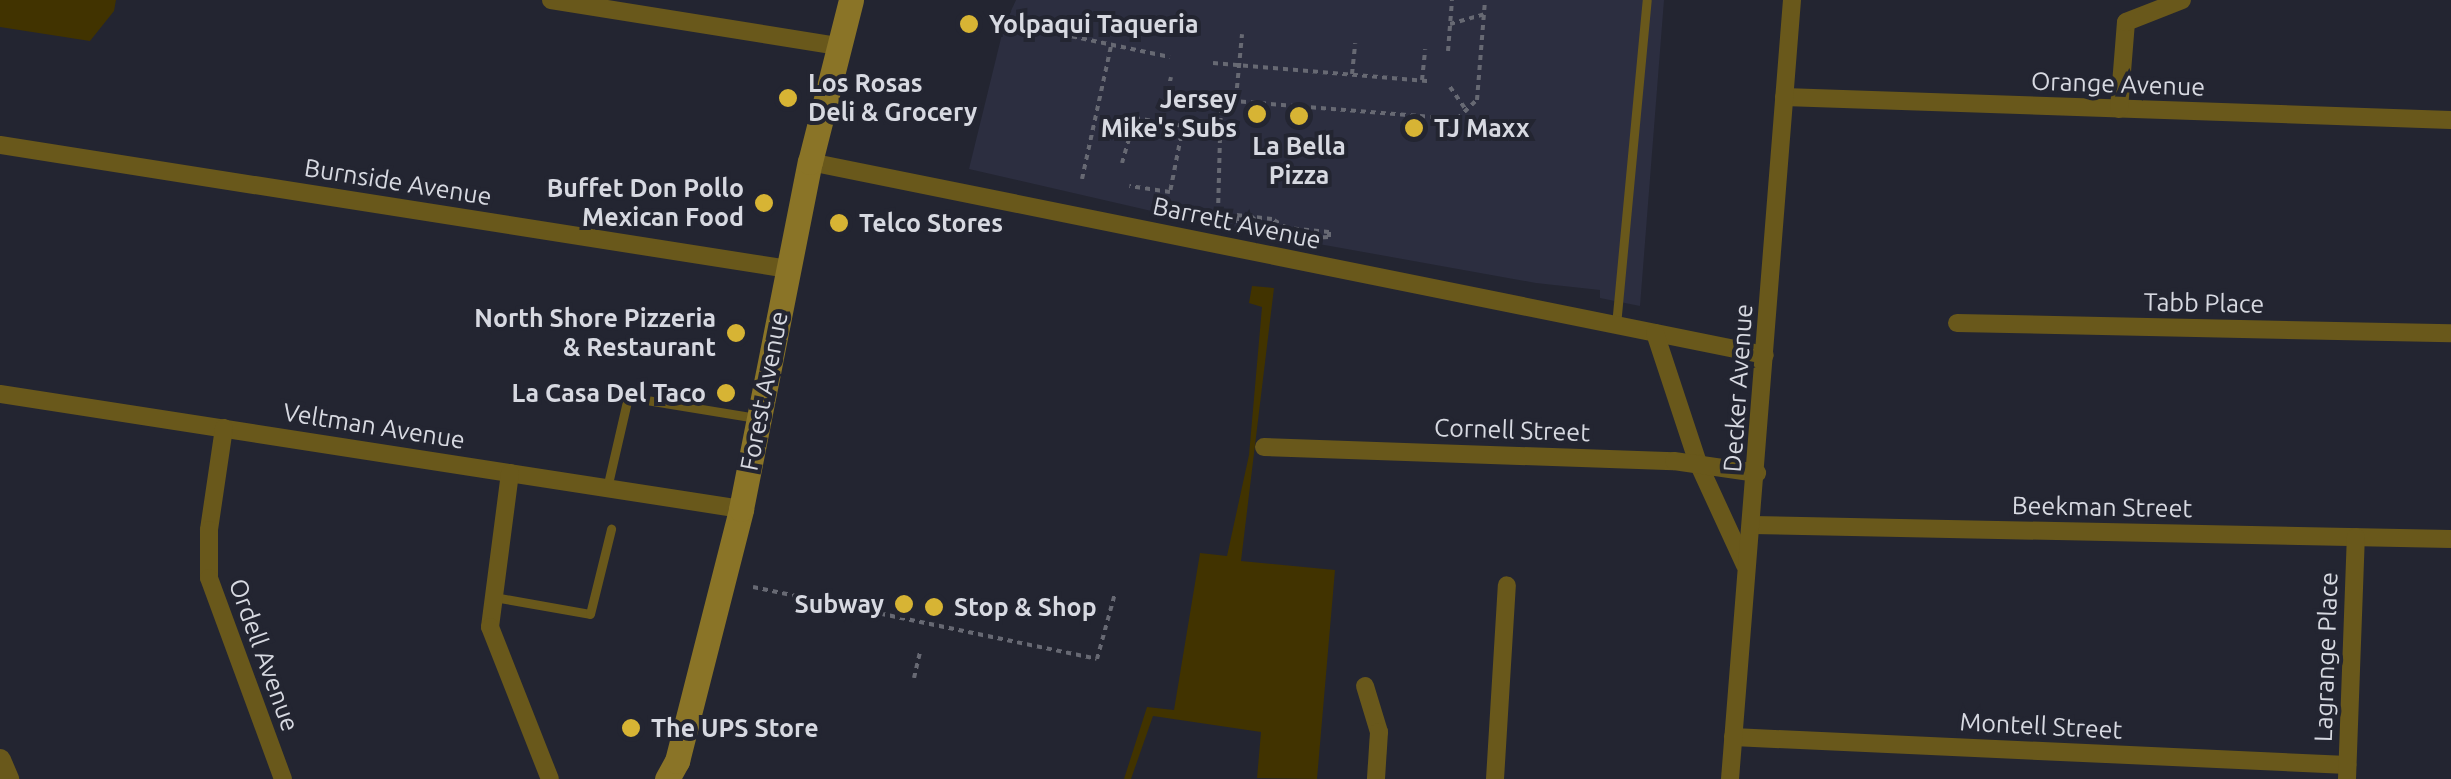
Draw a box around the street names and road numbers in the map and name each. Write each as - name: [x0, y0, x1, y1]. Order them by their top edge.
- street label: Orange Avenue: [2030, 66, 2206, 102]
- street label: Burnside Avenue: [302, 152, 494, 212]
- street label: Barrett Avenue: [1150, 191, 1324, 255]
- street label: Tabb Place: [2143, 287, 2265, 319]
- street label: Decker Avenue: [1717, 303, 1759, 473]
- street label: Forest Avenue: [734, 309, 794, 473]
- street label: Veltman Avenue: [281, 397, 467, 455]
- street label: Cornell Street: [1433, 412, 1591, 448]
- street label: Beekman Street: [2012, 490, 2192, 524]
- street label: Lagrange Place: [2308, 571, 2344, 743]
- street label: Ordell Avenue: [222, 575, 306, 735]
- street label: Montell Street: [1959, 707, 2123, 745]

